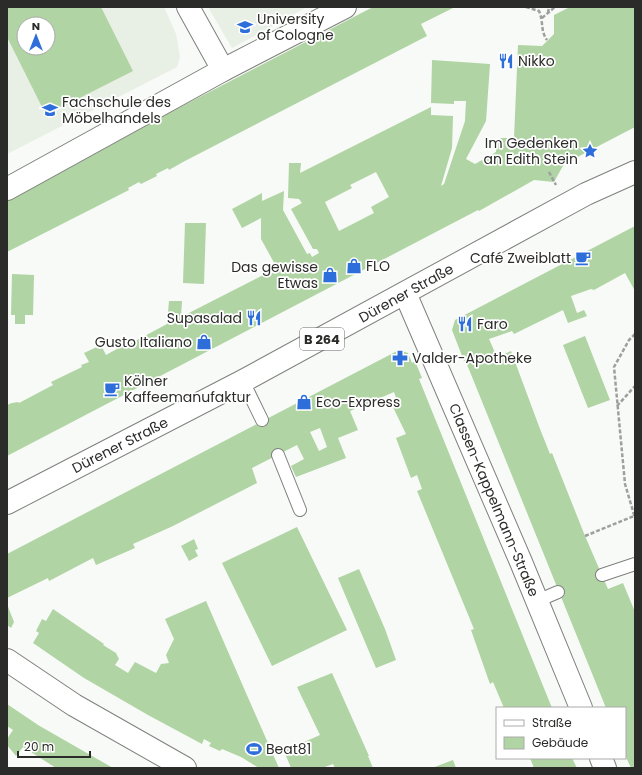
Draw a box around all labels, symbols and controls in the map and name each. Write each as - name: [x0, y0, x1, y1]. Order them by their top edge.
- place label: University of Cologne: [257, 9, 334, 45]
- north arrow: [16, 16, 56, 56]
- text: N: [32, 18, 40, 34]
- school or university icon: University of Cologne: [236, 18, 254, 36]
- place label: Nikko: [518, 51, 555, 71]
- restaurant icon: Nikko: [497, 52, 515, 70]
- place label: Fachschule des Möbelhandels: [62, 92, 171, 128]
- school or university icon: Fachschule des Möbelhandels: [41, 101, 59, 119]
- place label: Im Gedenken an Edith Stein: [484, 133, 578, 169]
- place icon: Im Gedenken an Edith Stein: [581, 142, 599, 160]
- place label: Café Zweiblatt: [470, 248, 571, 268]
- cafe icon: Café Zweiblatt: [574, 249, 592, 267]
- place label: FLO: [366, 256, 390, 276]
- place label: Das gewisse Etwas: [231, 257, 318, 293]
- shop icon: FLO: [345, 257, 363, 275]
- street label: Dürener Straße: [355, 259, 457, 327]
- shop icon: Das gewisse Etwas: [321, 266, 339, 284]
- place label: Supasalad: [167, 308, 242, 328]
- restaurant icon: Supasalad: [245, 309, 263, 327]
- place label: Faro: [477, 314, 508, 334]
- restaurant icon: Faro: [456, 315, 474, 333]
- road number: B 264: [300, 328, 344, 350]
- place label: Gusto Italiano: [95, 332, 192, 352]
- shop icon: Gusto Italiano: [195, 333, 213, 351]
- place label: Valder-Apotheke: [412, 348, 532, 368]
- pharmacy icon: Valder-Apotheke: [391, 349, 409, 367]
- place label: Kölner Kaffeemanufaktur: [124, 371, 251, 407]
- cafe icon: Kölner Kaffeemanufaktur: [103, 380, 121, 398]
- place label: Eco-Express: [316, 392, 400, 412]
- shop icon: Eco-Express: [295, 393, 313, 411]
- street label: Classen-Kappelmann-Straße: [444, 400, 544, 600]
- street label: Dürener Straße: [68, 412, 172, 478]
- legend: [496, 707, 626, 759]
- text: Straße: [532, 714, 572, 731]
- scale bar: [18, 733, 90, 759]
- text: Gebäude: [532, 734, 588, 751]
- text: 20 m: [24, 738, 54, 755]
- place label: Beat81: [266, 739, 311, 759]
- sports icon: Beat81: [245, 740, 263, 758]

